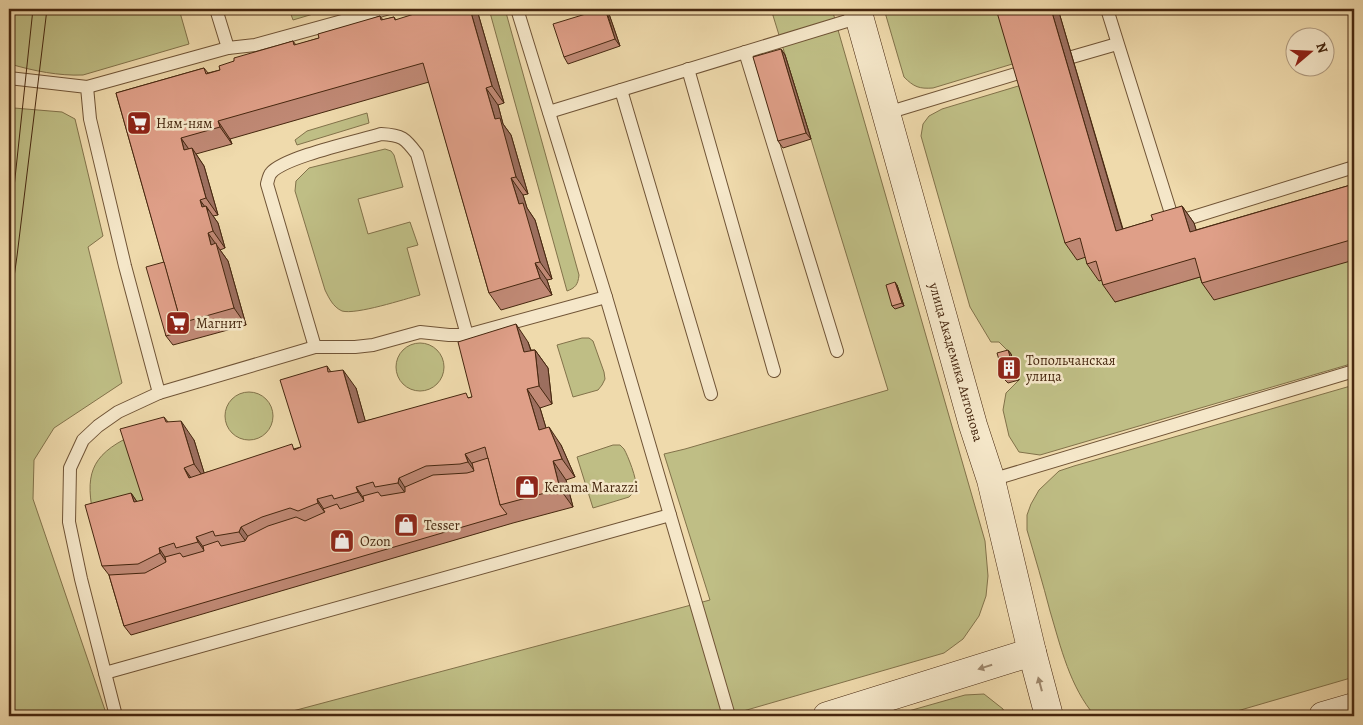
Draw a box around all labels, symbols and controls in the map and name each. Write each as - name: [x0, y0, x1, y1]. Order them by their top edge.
- north arrow: [1286, 28, 1336, 78]
- text: N: [1311, 40, 1332, 56]
- supermarket icon: Ням-ням: [126, 110, 152, 136]
- place label: Ням-ням: [156, 114, 212, 133]
- street label: улица Академика Антонова: [924, 279, 988, 444]
- supermarket icon: Магнит: [165, 310, 191, 336]
- place label: Магнит: [196, 314, 243, 333]
- place label: Топольчанская улица: [1025, 351, 1116, 386]
- building icon: Топольчанская улица: [996, 355, 1022, 381]
- shop icon: Kerama Marazzi: [514, 474, 540, 500]
- place label: Kerama Marazzi: [544, 478, 638, 497]
- shop icon: Tesser: [393, 512, 419, 538]
- place label: Tesser: [424, 516, 461, 535]
- shop icon: Ozon: [329, 528, 355, 554]
- place label: Ozon: [360, 532, 391, 551]
- one-way arrow: [978, 663, 993, 671]
- one-way arrow: [1036, 677, 1044, 692]

